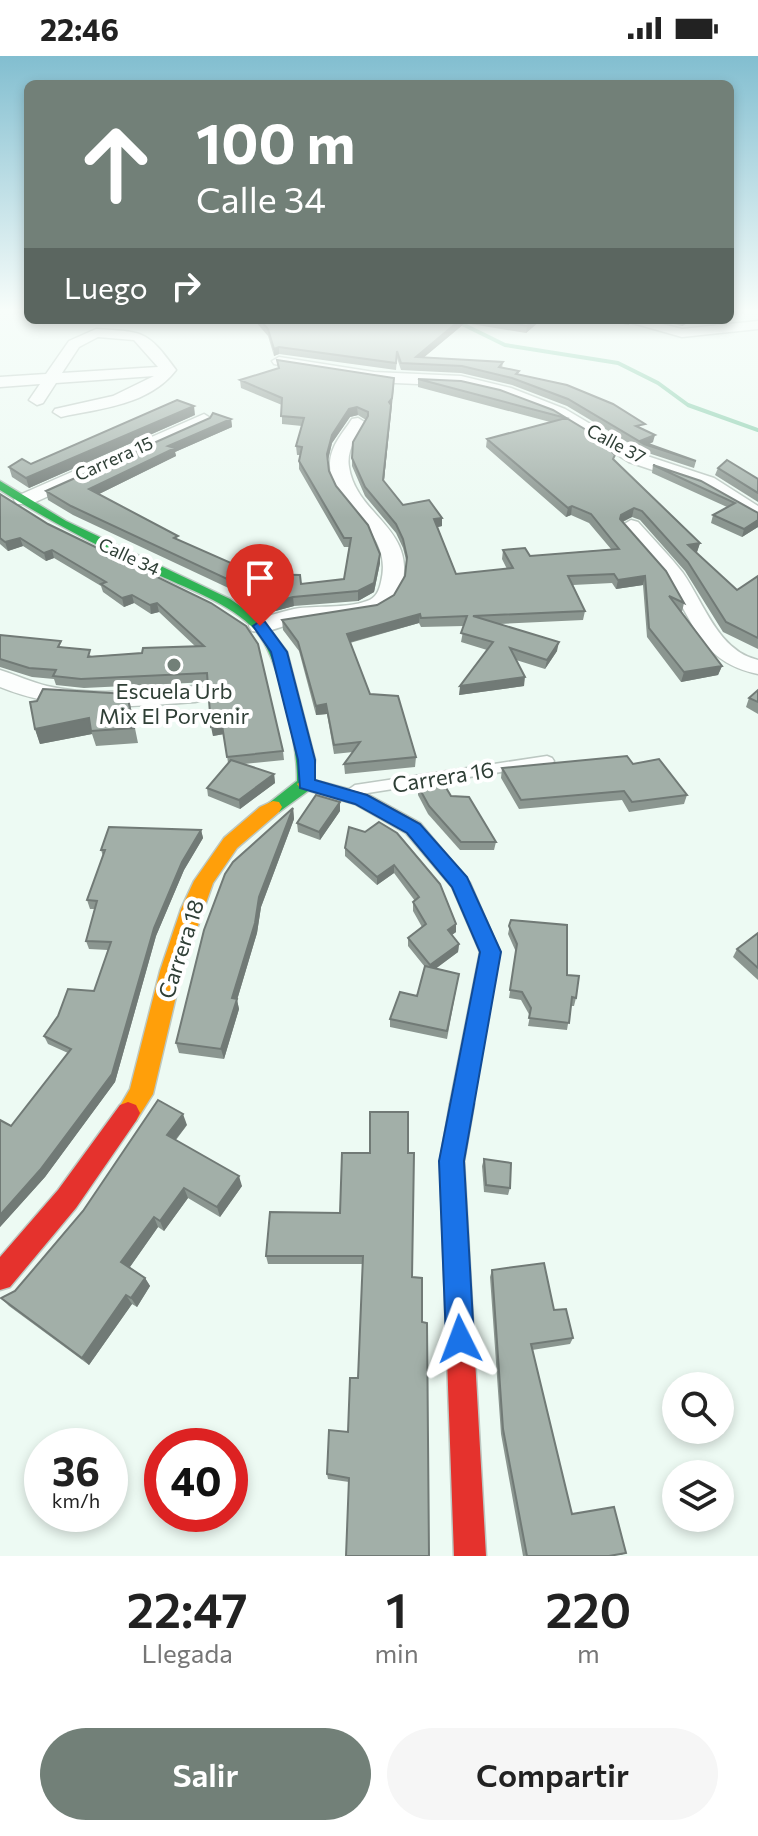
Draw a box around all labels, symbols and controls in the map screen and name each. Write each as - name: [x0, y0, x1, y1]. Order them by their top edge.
- text: 22:46: [40, 10, 119, 47]
- text: 100 m: [196, 107, 355, 176]
- icon: ahead: [64, 112, 168, 216]
- text: Calle 34: [196, 176, 326, 220]
- icon: right: [164, 264, 208, 308]
- text: Luego: [64, 268, 148, 305]
- street label: Calle 37: [583, 418, 650, 468]
- street label: Carrera 15: [71, 431, 156, 485]
- street label: Calle 34: [95, 532, 164, 580]
- pin: [226, 544, 294, 626]
- icon: arrive: [238, 556, 282, 600]
- marker: Escuela Urb Mix El Porvenir: [165, 656, 183, 674]
- place label: Escuela Urb Mix El Porvenir: [99, 677, 249, 729]
- street label: Carrera 16: [390, 755, 496, 798]
- street label: Carrera 18: [152, 896, 209, 1002]
- position arrow: [418, 1297, 502, 1381]
- map controls: [662, 1372, 734, 1532]
- button: search: [662, 1372, 734, 1444]
- speed limit sign: 40: [144, 1428, 248, 1532]
- text: 36: [52, 1445, 100, 1494]
- button: layers: [662, 1460, 734, 1532]
- text: km/h: [52, 1488, 100, 1512]
- text: 22:47: [127, 1579, 248, 1638]
- text: 1: [386, 1579, 407, 1638]
- text: 220: [546, 1579, 631, 1638]
- text: Llegada: [142, 1637, 233, 1668]
- text: min: [374, 1637, 419, 1668]
- text: m: [577, 1637, 600, 1668]
- button: Salir: [40, 1728, 371, 1820]
- button: Compartir: [387, 1728, 718, 1820]

